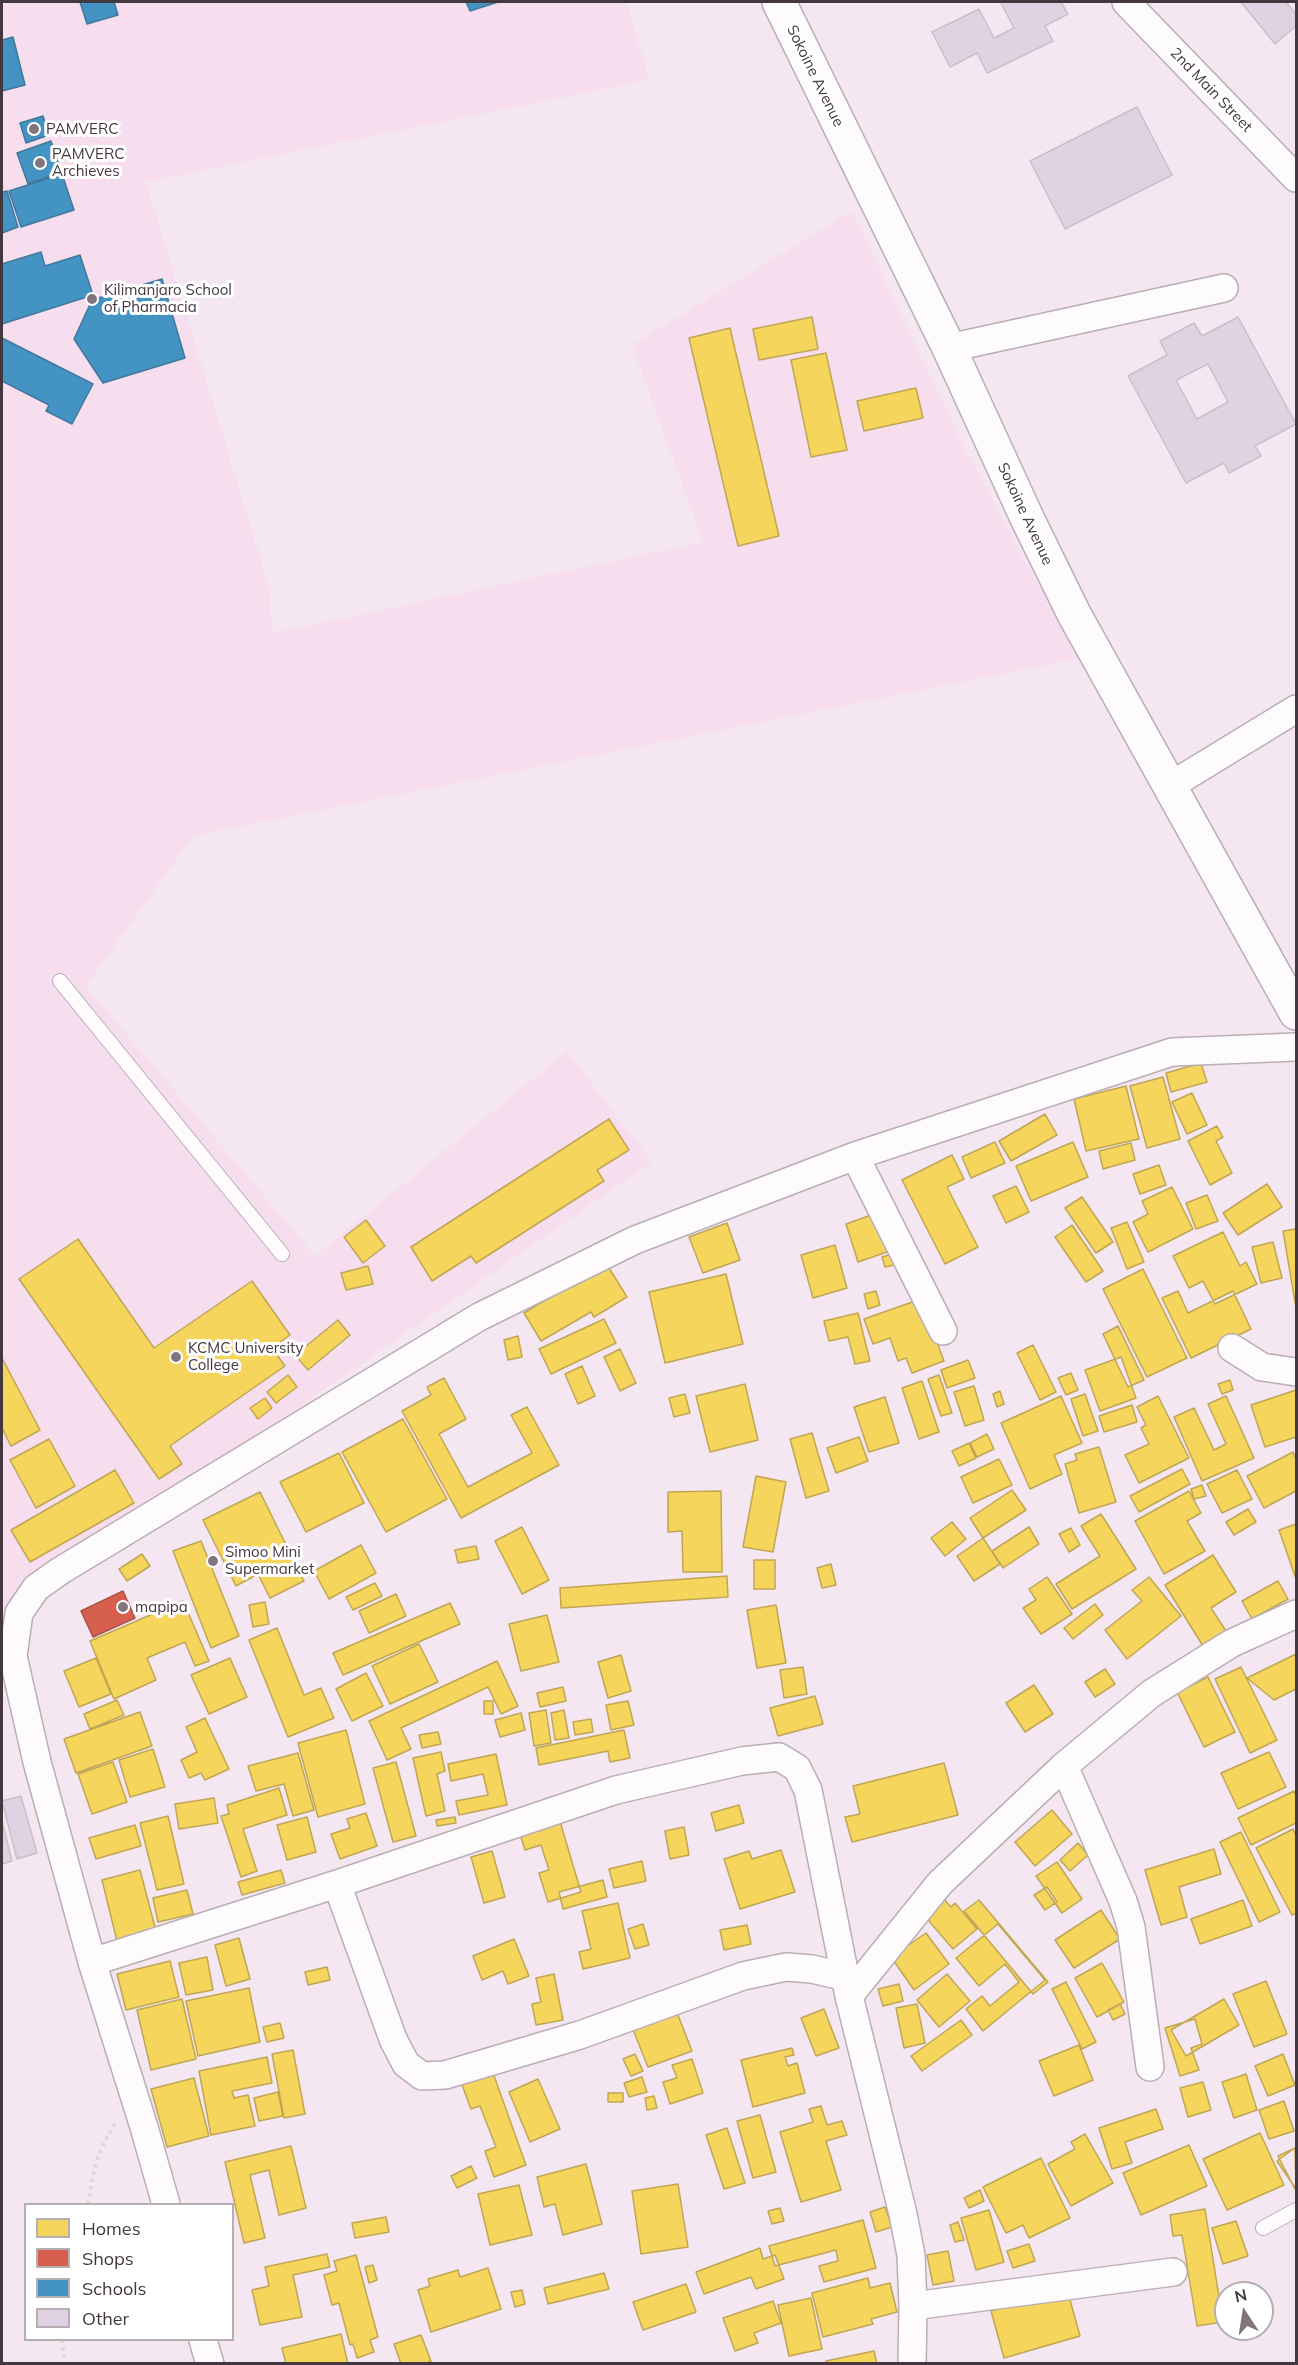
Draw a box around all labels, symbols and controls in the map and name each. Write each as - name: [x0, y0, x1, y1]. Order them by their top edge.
- street label: Sokoine Avenue: [783, 22, 847, 130]
- street label: 2nd Main Street: [1166, 44, 1256, 136]
- place label: PAMVERC: [46, 120, 118, 138]
- marker: PAMVERC: [27, 122, 41, 136]
- place label: PAMVERC Archieves: [52, 145, 124, 180]
- marker: PAMVERC Archieves: [33, 156, 47, 170]
- place label: Kilimanjaro School of Pharmacia: [104, 281, 232, 316]
- marker: Kilimanjaro School of Pharmacia: [85, 292, 99, 306]
- street label: Sokoine Avenue: [993, 460, 1057, 568]
- place label: KCMC University College: [188, 1339, 303, 1374]
- marker: KCMC University College: [169, 1350, 183, 1364]
- place label: Simoo Mini Supermarket: [225, 1543, 314, 1578]
- marker: Simoo Mini Supermarket: [206, 1554, 220, 1568]
- place label: mapipa: [135, 1598, 188, 1616]
- marker: mapipa: [116, 1600, 130, 1614]
- legend: [24, 2203, 234, 2341]
- text: Homes: [82, 2217, 141, 2240]
- text: Shops: [82, 2247, 134, 2270]
- text: Schools: [82, 2277, 146, 2300]
- north arrow: [1214, 2281, 1274, 2341]
- text: N: [1233, 2284, 1249, 2306]
- text: Other: [82, 2307, 129, 2330]

